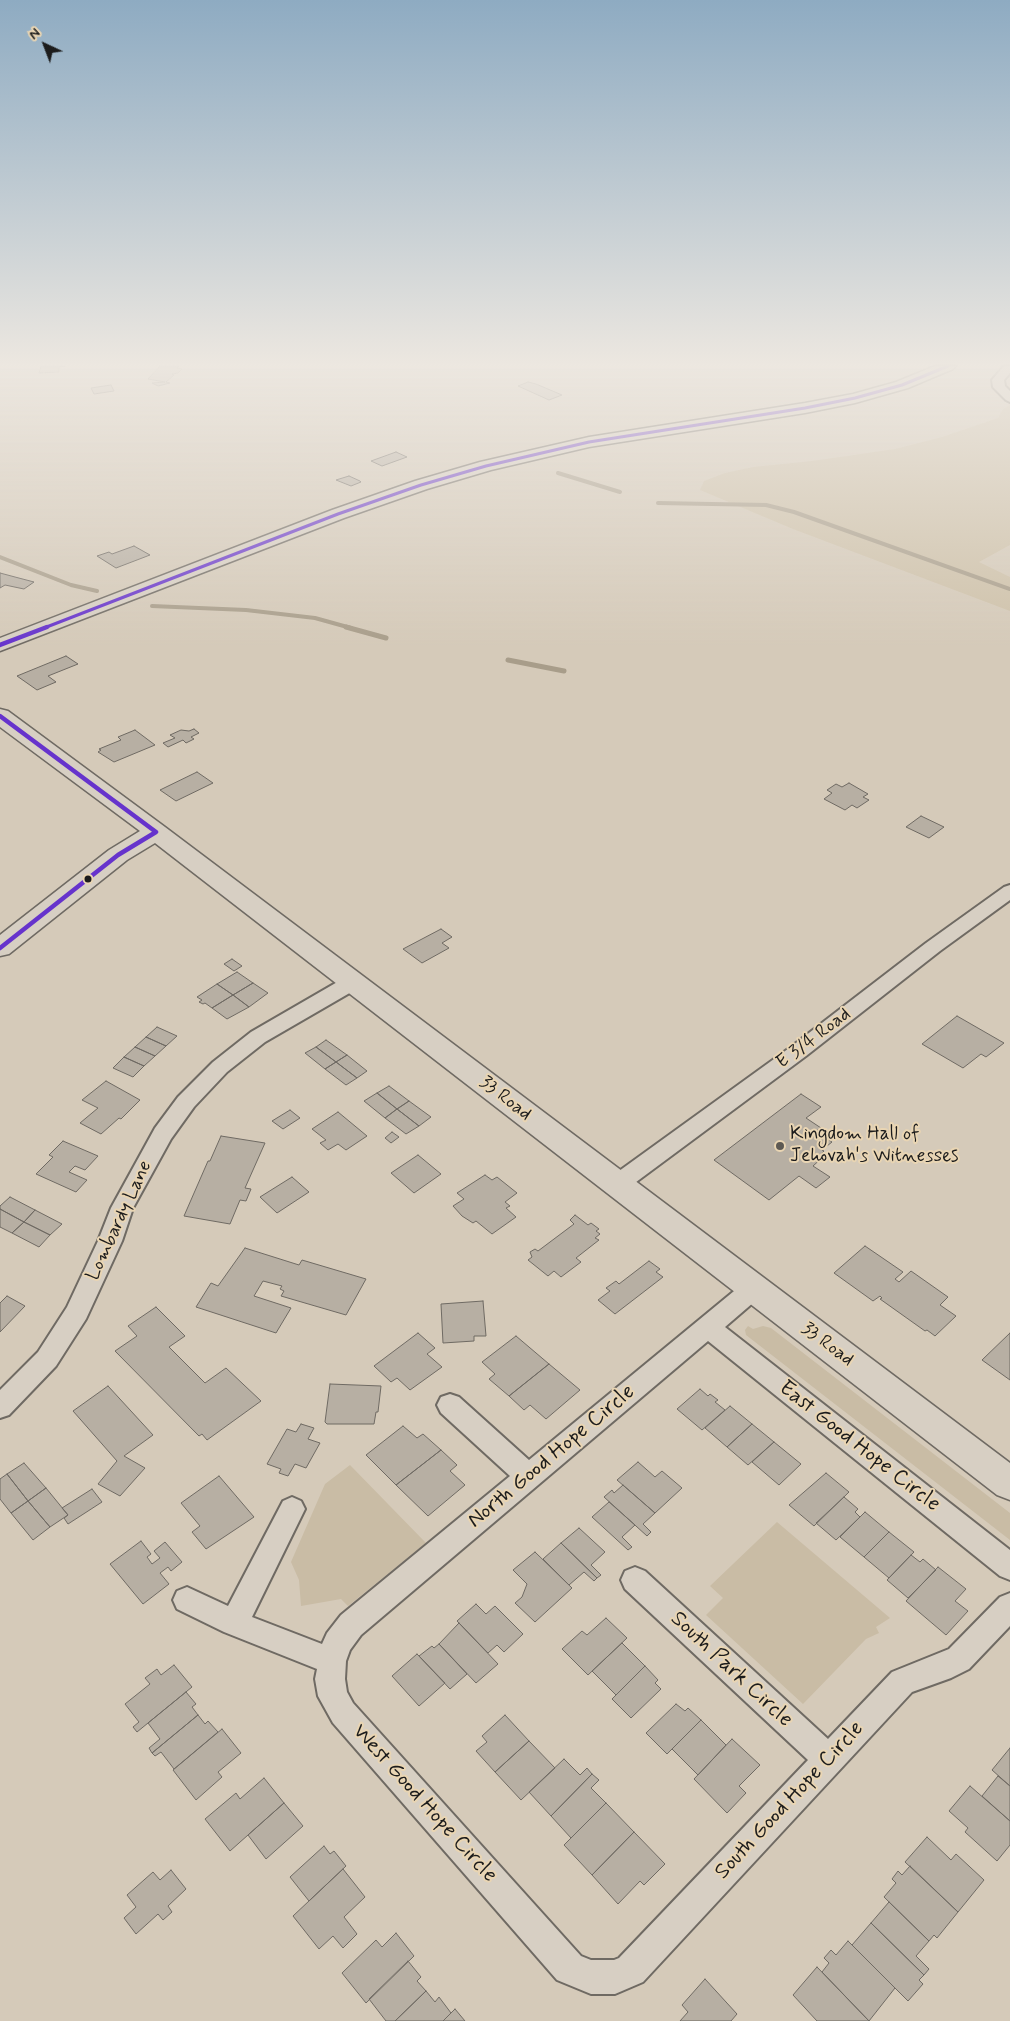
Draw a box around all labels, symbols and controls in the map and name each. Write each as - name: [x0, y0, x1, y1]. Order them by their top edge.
- north arrow: [20, 20, 70, 70]
- text: N: [25, 24, 44, 44]
- unlabelled marker: [83, 874, 93, 884]
- street label: E 3/4 Road: [772, 1004, 856, 1074]
- street label: 33 Road: [474, 1072, 536, 1126]
- place label: Kingdom Hall of Jehovah's Witnesses: [790, 1124, 959, 1168]
- marker: Kingdom Hall of Jehovah's Witnesses: [774, 1140, 786, 1152]
- street label: Lombardy Lane: [82, 1158, 158, 1284]
- street label: 33 Road: [796, 1318, 858, 1372]
- street label: East Good Hope Circle: [773, 1376, 945, 1518]
- street label: North Good Hope Circle: [463, 1379, 641, 1535]
- street label: South Park Circle: [664, 1607, 798, 1733]
- street label: South Good Hope Circle: [710, 1716, 870, 1886]
- street label: West Good Hope Circle: [346, 1719, 502, 1889]

